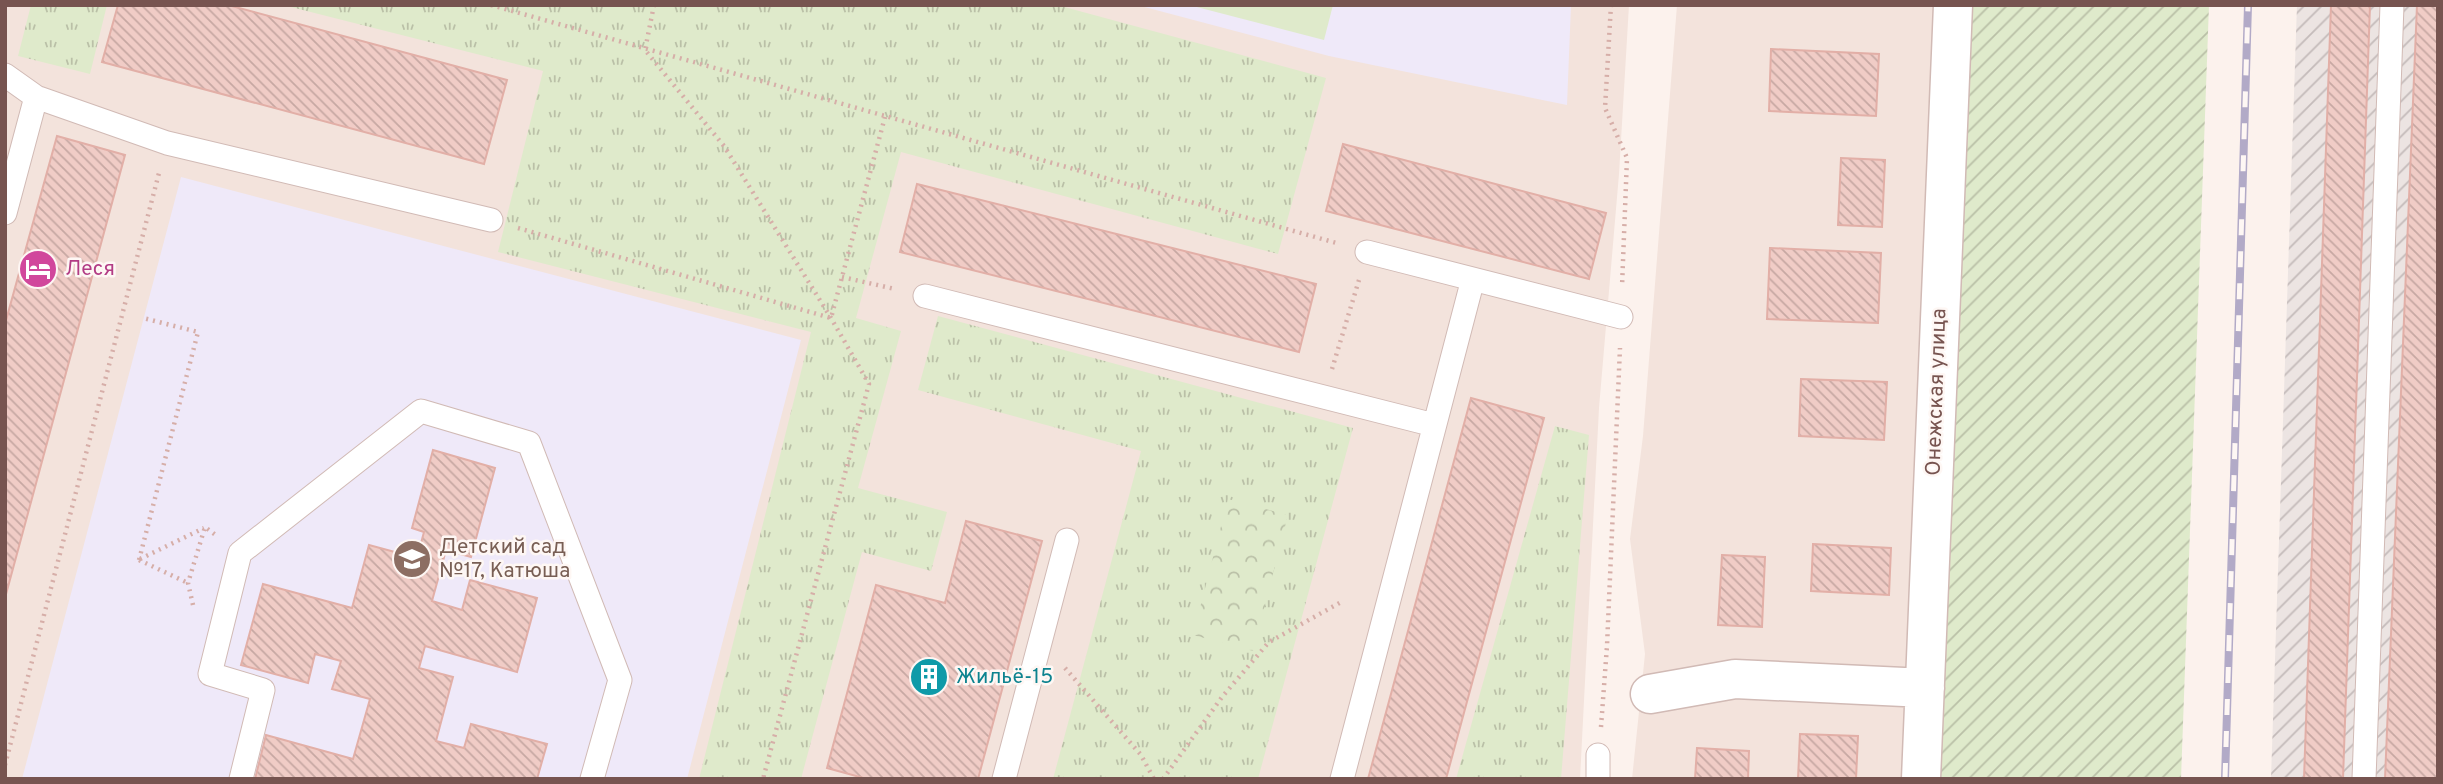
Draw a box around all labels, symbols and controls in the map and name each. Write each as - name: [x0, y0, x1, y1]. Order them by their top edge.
- hotel icon: Леся: [17, 248, 59, 290]
- place label: Леся: [65, 256, 115, 283]
- street label: Онежская улица: [1921, 308, 1953, 476]
- place label: Детский сад №17, Катюша: [439, 534, 570, 585]
- school or university icon: Детский сад №17, Катюша: [391, 538, 433, 580]
- building icon: Жильё-15: [908, 656, 950, 698]
- place label: Жильё-15: [956, 664, 1053, 691]

